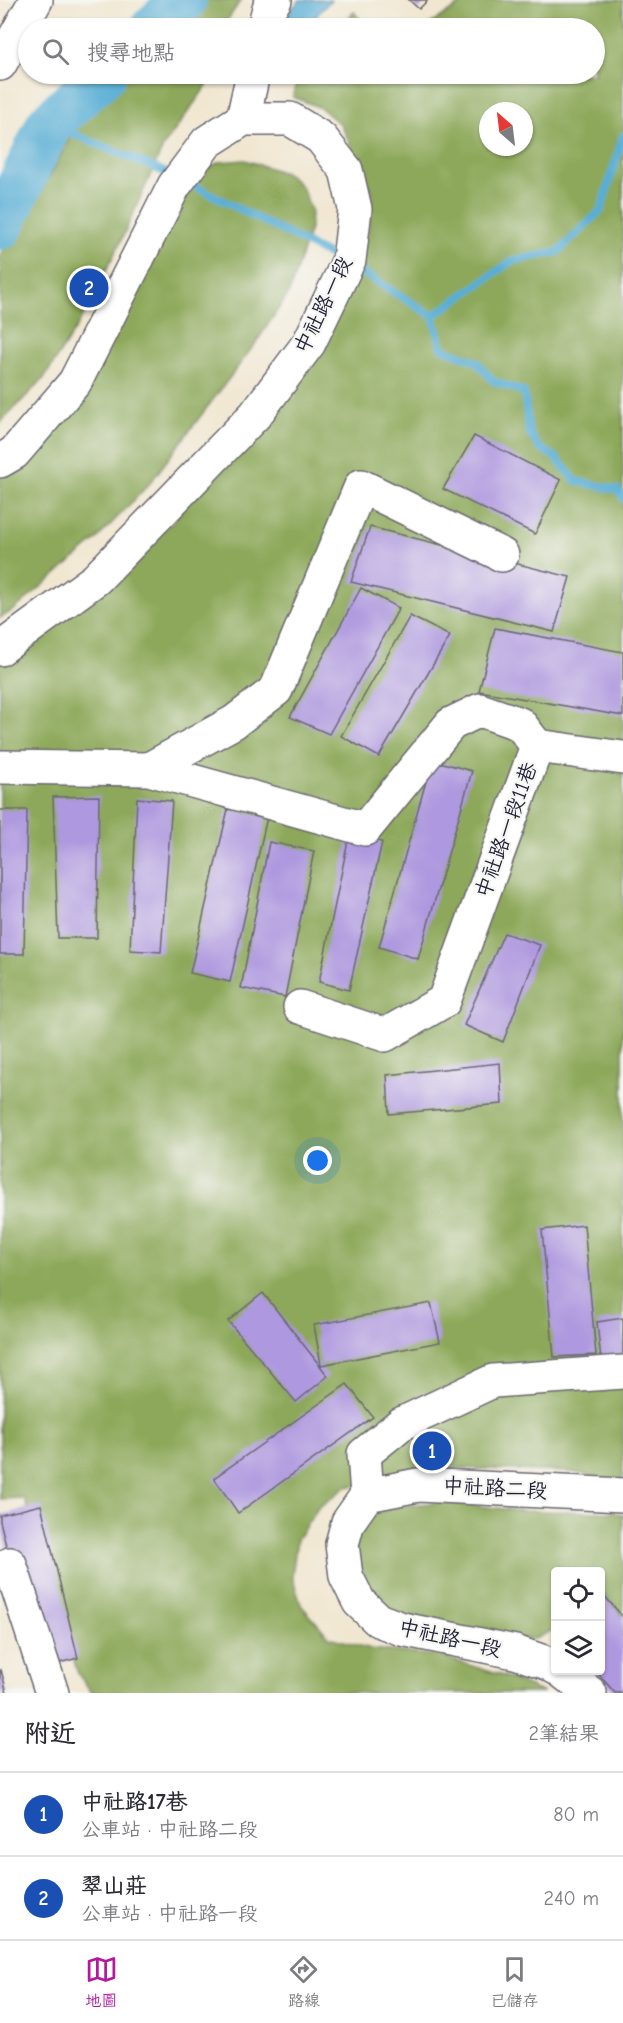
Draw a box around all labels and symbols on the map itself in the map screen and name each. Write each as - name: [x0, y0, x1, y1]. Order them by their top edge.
- north arrow: [479, 102, 533, 156]
- street label: 中社路一段: [289, 253, 357, 357]
- pin: 2: [70, 266, 109, 310]
- street label: 中社路一段11巷: [470, 759, 542, 901]
- your location: [303, 1146, 332, 1175]
- pin: 1: [412, 1428, 452, 1474]
- street label: 中社路二段: [442, 1473, 548, 1503]
- street label: 中社路一段: [396, 1614, 504, 1662]

